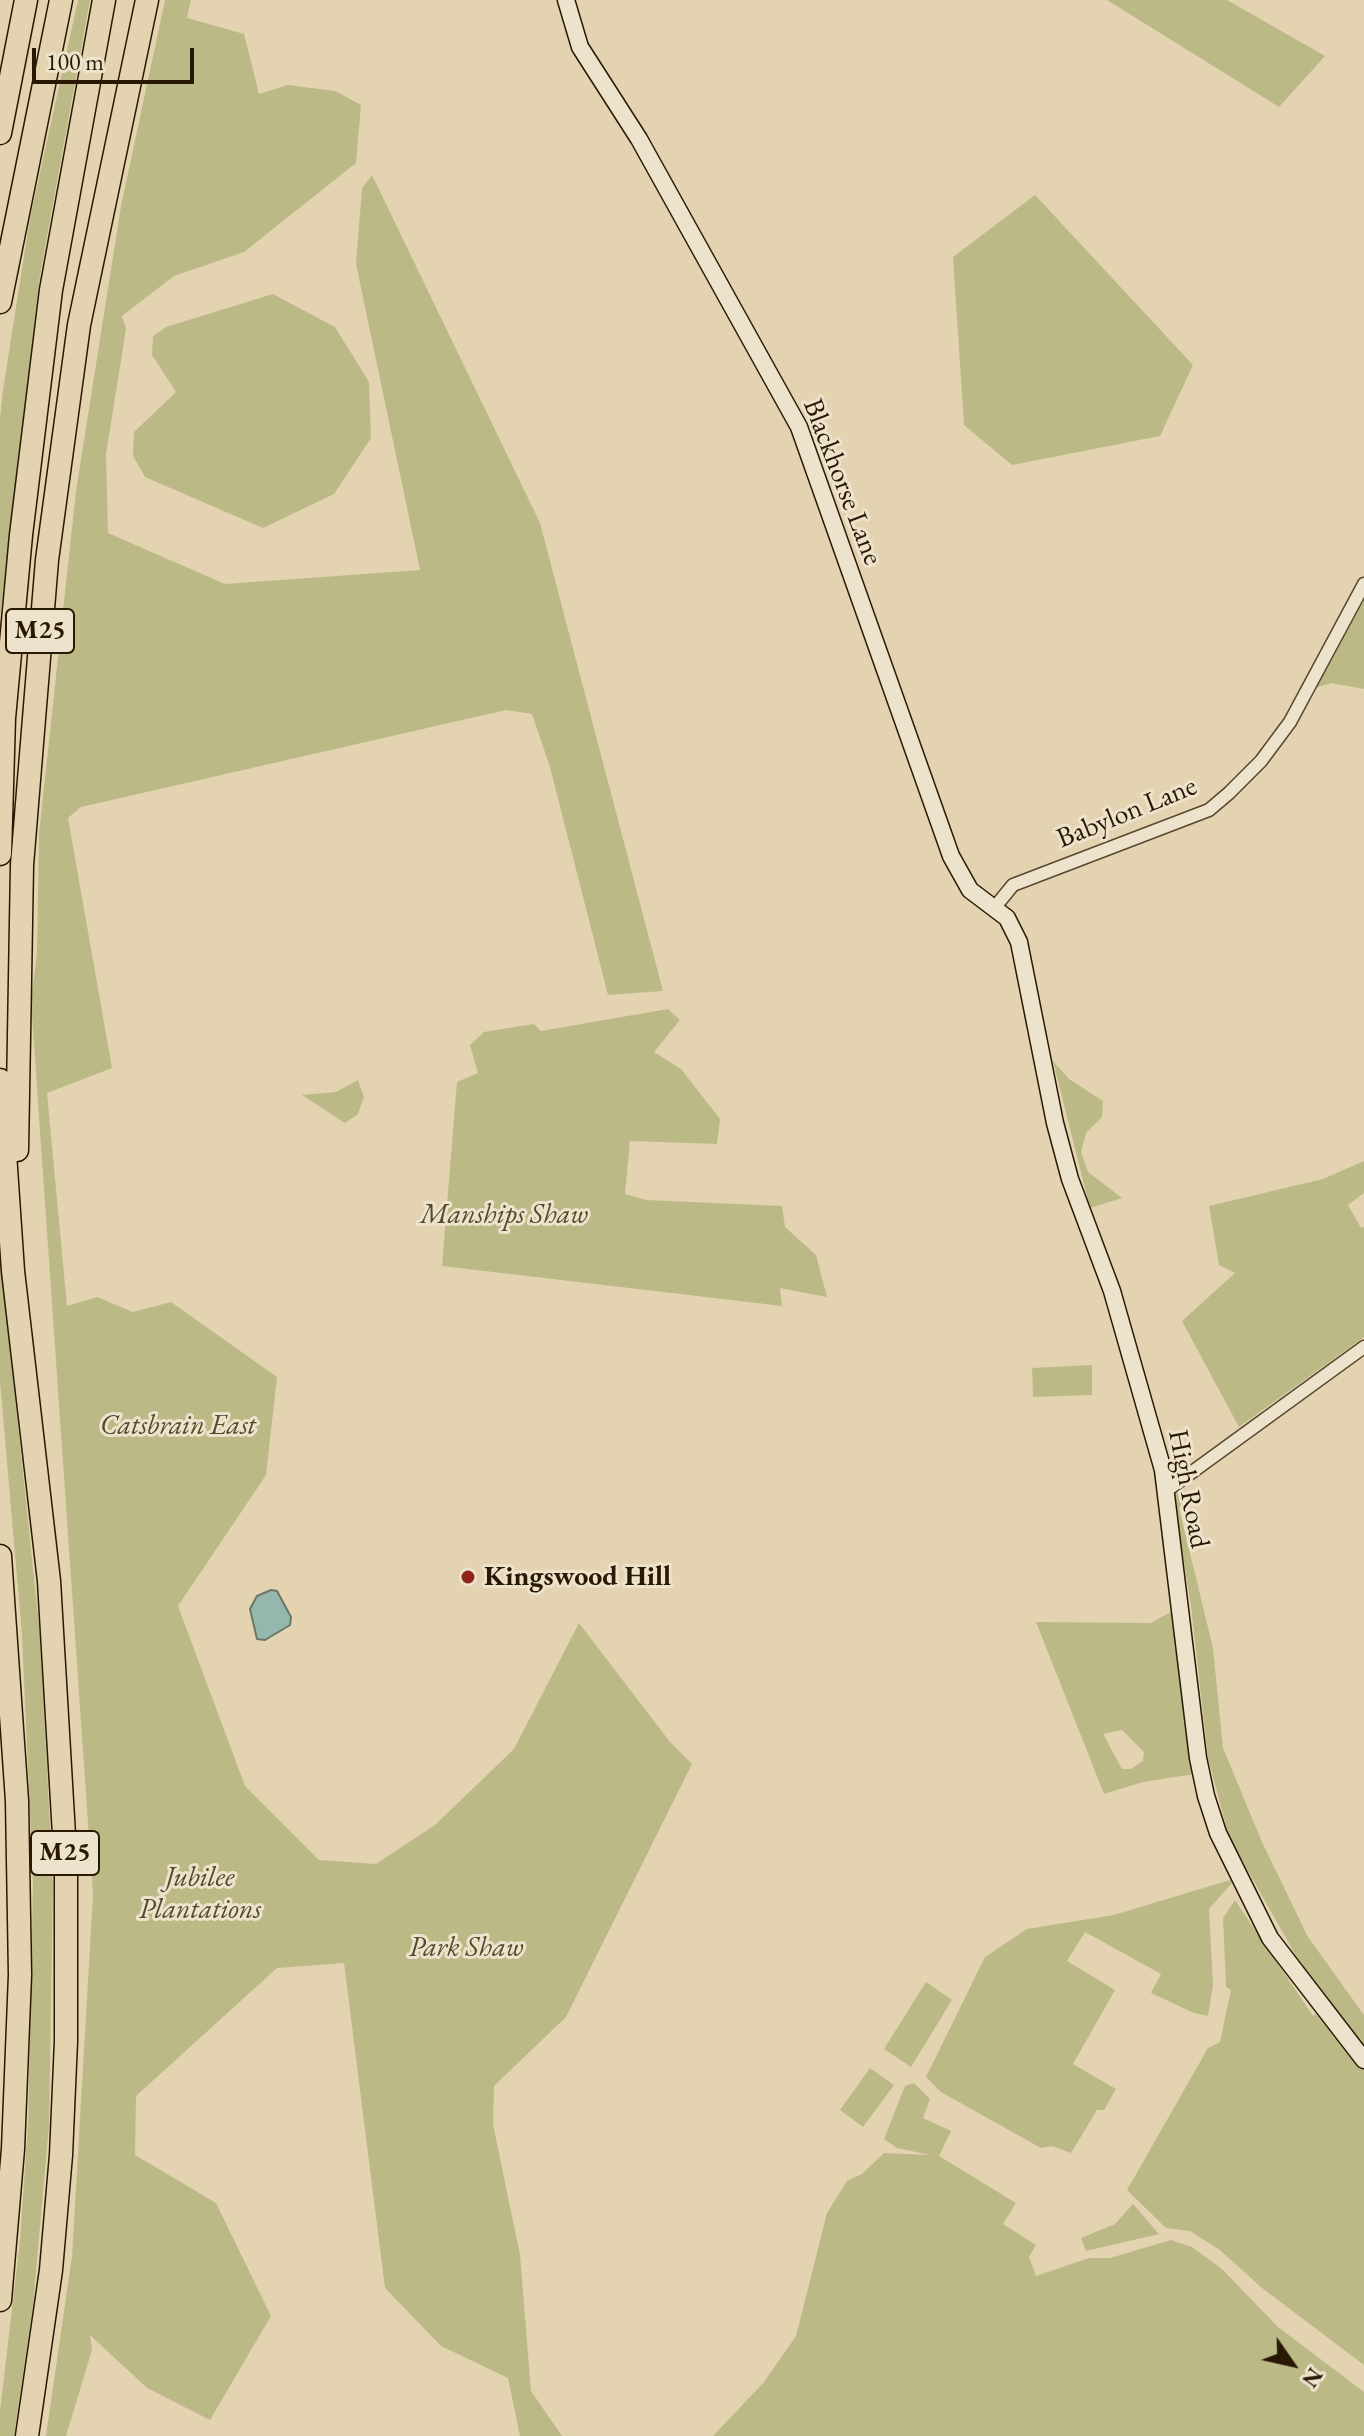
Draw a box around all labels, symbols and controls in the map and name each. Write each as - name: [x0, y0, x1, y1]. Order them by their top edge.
- scale bar: [36, 32, 198, 82]
- text: 100 m: [46, 46, 104, 77]
- street label: Blackhorse Lane: [795, 394, 889, 570]
- road number: M25: [6, 609, 74, 653]
- street label: Babylon Lane: [1052, 770, 1202, 856]
- park label: Manships Shaw: [420, 1198, 588, 1232]
- park label: Catsbrain East: [100, 1409, 256, 1443]
- street label: High Road: [1160, 1427, 1216, 1551]
- place label: Kingswood Hill: [484, 1560, 671, 1594]
- marker: Kingswood Hill: [459, 1568, 477, 1586]
- road number: M25: [31, 1831, 99, 1875]
- park label: Jubilee Plantations: [139, 1861, 261, 1927]
- park label: Park Shaw: [409, 1931, 523, 1965]
- north arrow: [1252, 2324, 1332, 2404]
- text: N: [1295, 2362, 1329, 2393]

